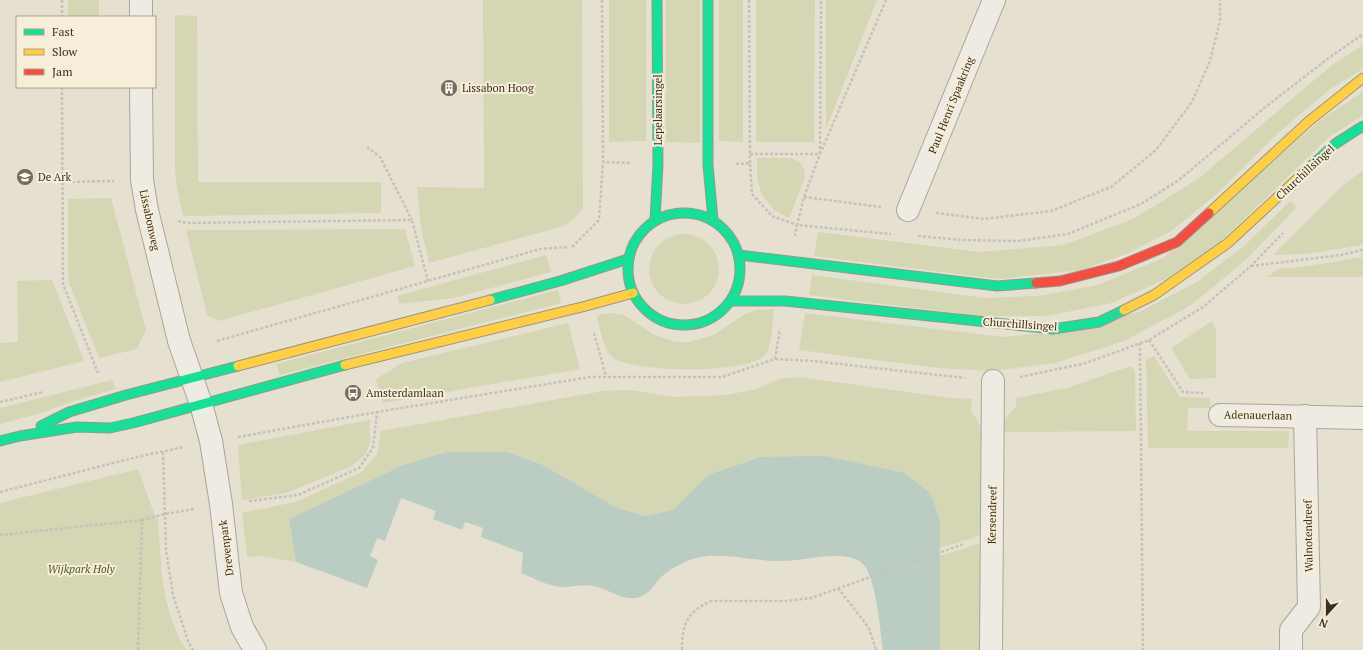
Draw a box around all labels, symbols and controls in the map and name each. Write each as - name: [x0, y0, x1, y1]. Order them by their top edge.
- legend: [16, 16, 156, 88]
- text: Fast: [52, 24, 75, 39]
- text: Slow: [52, 44, 78, 59]
- street label: Paul Henri Spaakring: [925, 54, 977, 156]
- text: Jam: [52, 64, 73, 79]
- street label: Lepelaarsingel: [651, 74, 665, 146]
- building icon: Lissabon Hoog: [439, 78, 459, 98]
- place label: Lissabon Hoog: [462, 81, 534, 95]
- street label: Churchillsingel: [1273, 141, 1337, 203]
- school or university icon: De Ark: [15, 167, 35, 187]
- place label: De Ark: [38, 170, 72, 184]
- street label: Lissabonweg: [137, 188, 163, 252]
- street label: Churchillsingel: [982, 314, 1058, 334]
- bus stop icon: Amsterdamlaan: [343, 383, 363, 403]
- place label: Amsterdamlaan: [366, 386, 444, 400]
- street label: Adenauerlaan: [1224, 407, 1293, 423]
- street label: Kersendreef: [984, 484, 1000, 544]
- street label: Walnotendreef: [1300, 499, 1316, 572]
- street label: Drevenpark: [216, 519, 236, 577]
- park label: Wijkpark Holy: [47, 562, 116, 576]
- north arrow: [1307, 594, 1347, 634]
- text: N: [1316, 615, 1330, 631]

